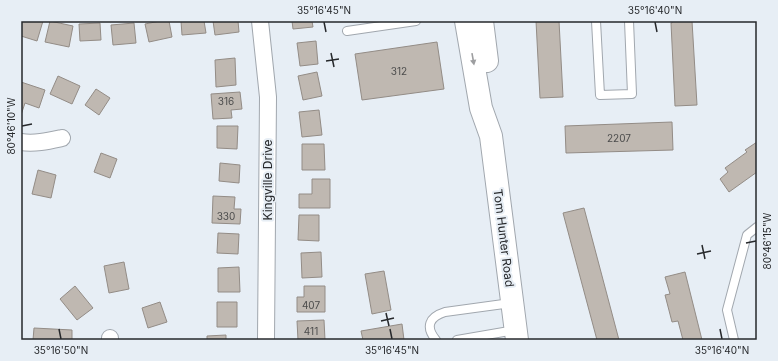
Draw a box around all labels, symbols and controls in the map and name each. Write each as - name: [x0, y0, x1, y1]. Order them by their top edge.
- text: 35°16'45"N: [297, 4, 351, 16]
- text: 35°16'40"N: [628, 4, 682, 16]
- one-way arrow: [470, 53, 476, 66]
- house number: 312: [391, 65, 407, 77]
- house number: 316: [218, 95, 234, 107]
- text: 80°46'10"W: [5, 97, 17, 155]
- house number: 2207: [607, 132, 631, 144]
- street label: Kingville Drive: [260, 139, 275, 221]
- street label: Tom Hunter Road: [491, 188, 517, 288]
- house number: 330: [217, 210, 235, 222]
- text: 80°46'15"W: [761, 212, 773, 269]
- house number: 407: [302, 299, 320, 311]
- house number: 411: [304, 325, 318, 337]
- text: 35°16'50"N: [34, 344, 88, 356]
- text: 35°16'45"N: [365, 344, 419, 356]
- text: 35°16'40"N: [695, 344, 749, 356]

